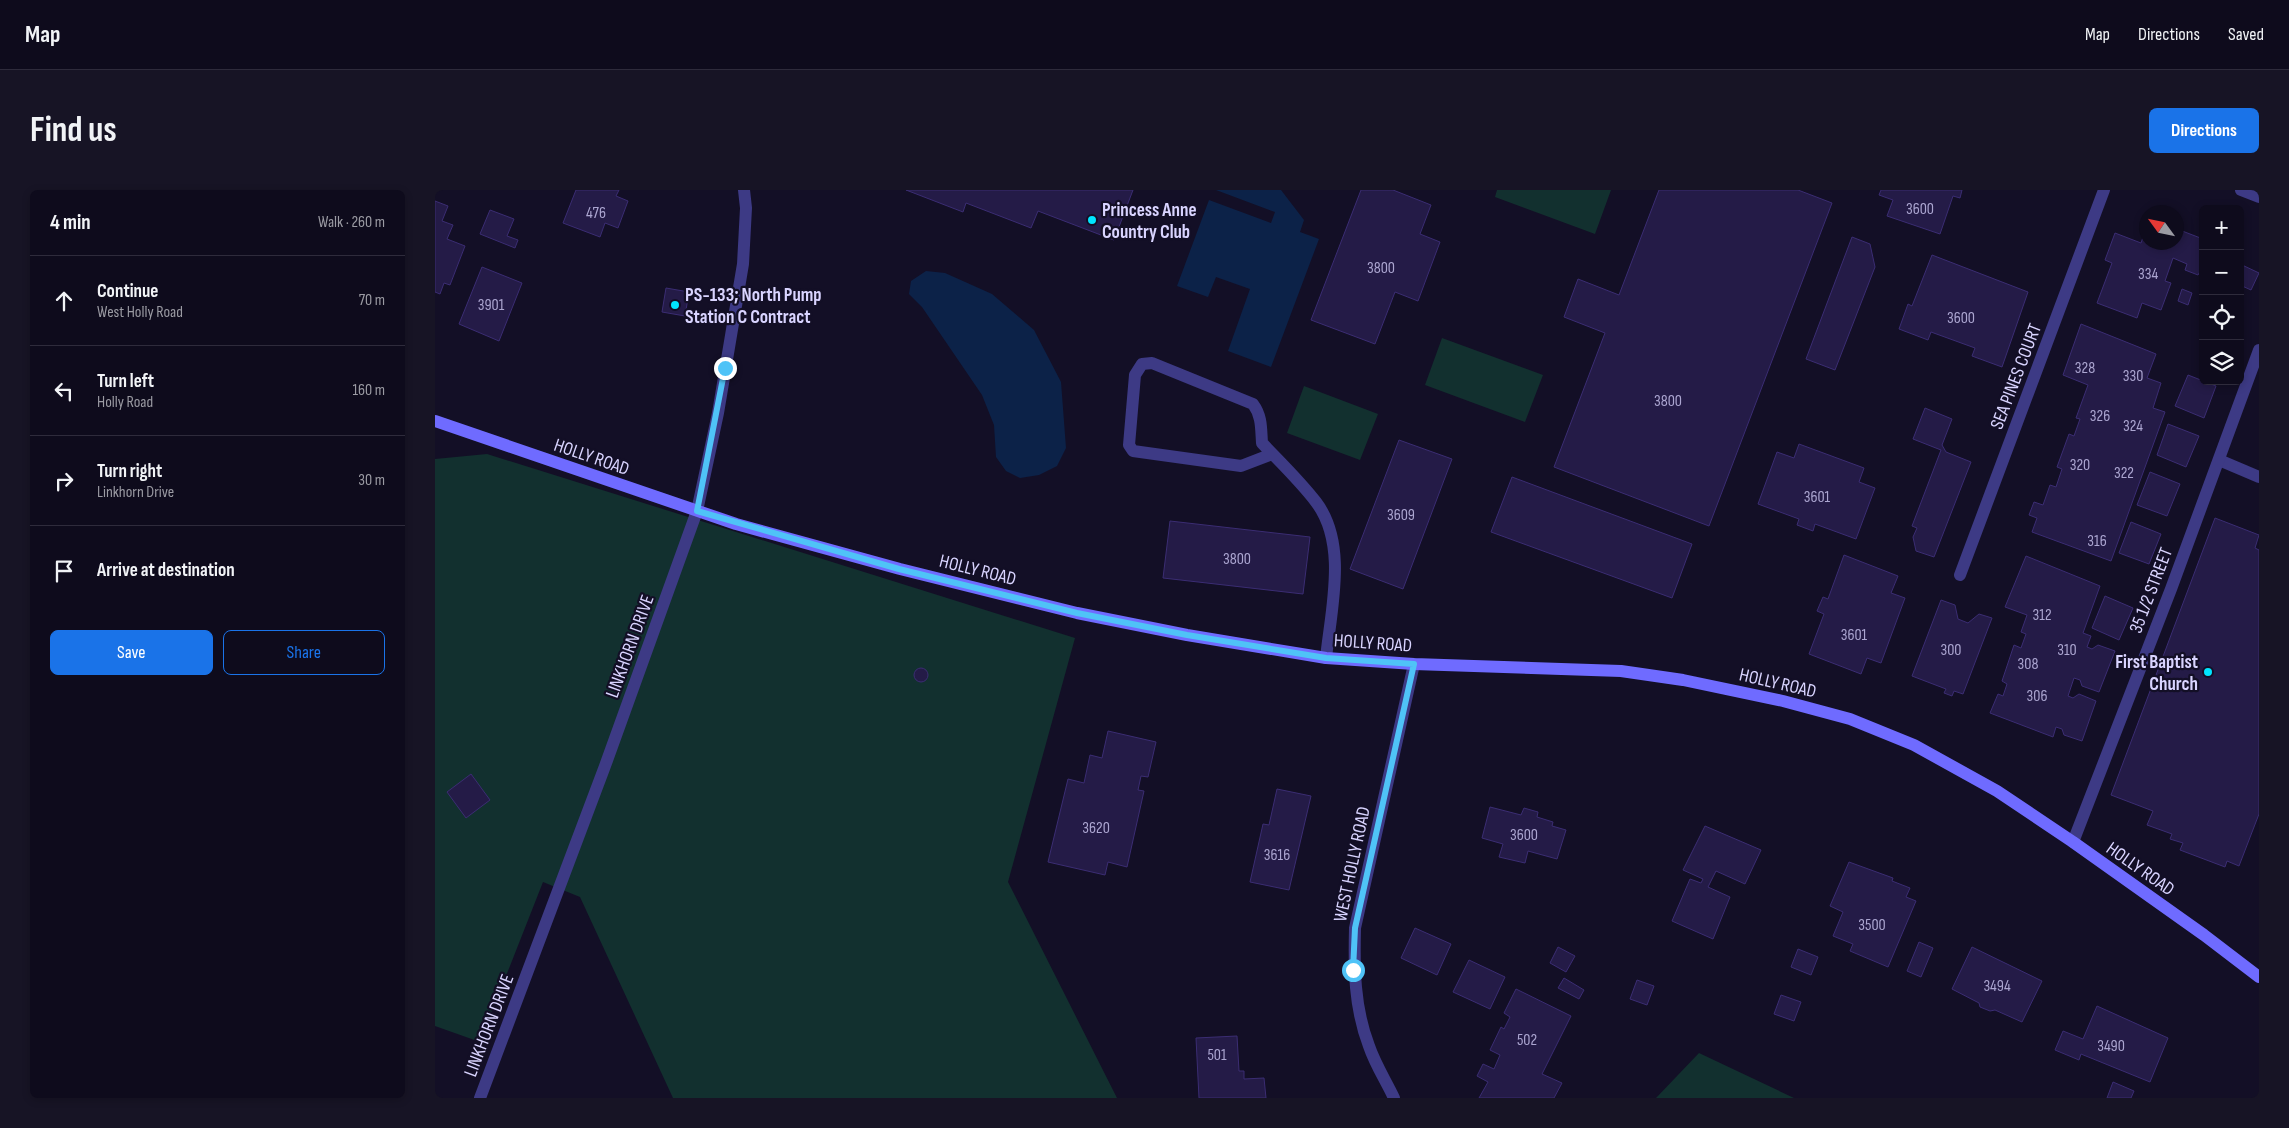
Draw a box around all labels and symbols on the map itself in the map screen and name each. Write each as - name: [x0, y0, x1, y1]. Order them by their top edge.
- place label: Princess Anne Country Club: [1102, 199, 1197, 244]
- house number: 3600: [1906, 200, 1934, 219]
- house number: 476: [586, 204, 606, 223]
- north arrow: [2139, 205, 2184, 250]
- marker: Princess Anne Country Club: [1086, 214, 1098, 226]
- house number: 3800: [1367, 259, 1395, 278]
- house number: 334: [2138, 265, 2158, 284]
- place label: PS-133; North Pump Station C Contract: [685, 284, 822, 329]
- house number: 3901: [478, 296, 505, 315]
- marker: PS-133; North Pump Station C Contract: [669, 299, 681, 311]
- house number: 3600: [1947, 309, 1975, 328]
- street label: SEA PINES COURT: [1986, 320, 2047, 433]
- route end: [714, 357, 737, 380]
- house number: 328: [2075, 359, 2095, 378]
- house number: 330: [2123, 367, 2143, 386]
- house number: 3800: [1654, 392, 1682, 411]
- house number: 326: [2090, 407, 2110, 426]
- house number: 324: [2123, 417, 2143, 436]
- street label: HOLLY ROAD: [551, 434, 632, 481]
- house number: 320: [2070, 456, 2090, 475]
- house number: 322: [2114, 464, 2134, 483]
- house number: 3601: [1804, 488, 1831, 507]
- house number: 3609: [1387, 506, 1415, 525]
- house number: 316: [2087, 532, 2107, 551]
- street label: 35 1/2 STREET: [2125, 544, 2178, 637]
- street label: HOLLY ROAD: [937, 550, 1018, 591]
- house number: 3800: [1223, 550, 1251, 569]
- street label: LINKHORN DRIVE: [601, 592, 660, 701]
- house number: 312: [2032, 606, 2052, 625]
- house number: 3601: [1841, 626, 1868, 645]
- street label: HOLLY ROAD: [1333, 629, 1413, 658]
- house number: 300: [1941, 641, 1961, 660]
- house number: 310: [2057, 641, 2077, 660]
- place label: First Baptist Church: [2115, 651, 2198, 696]
- house number: 308: [2018, 655, 2038, 674]
- street label: HOLLY ROAD: [1737, 663, 1818, 703]
- marker: First Baptist Church: [2202, 666, 2214, 678]
- house number: 306: [2027, 687, 2047, 706]
- street label: WEST HOLLY ROAD: [1329, 805, 1376, 924]
- house number: 3620: [1082, 819, 1110, 838]
- house number: 3600: [1510, 826, 1538, 845]
- street label: HOLLY ROAD: [2101, 837, 2179, 901]
- house number: 3616: [1264, 846, 1290, 865]
- house number: 3500: [1858, 916, 1886, 935]
- route start: [1342, 959, 1365, 982]
- street label: LINKHORN DRIVE: [459, 971, 519, 1080]
- house number: 3494: [1983, 977, 2011, 996]
- house number: 502: [1517, 1031, 1537, 1050]
- house number: 3490: [2097, 1037, 2125, 1056]
- house number: 501: [1207, 1046, 1227, 1065]

